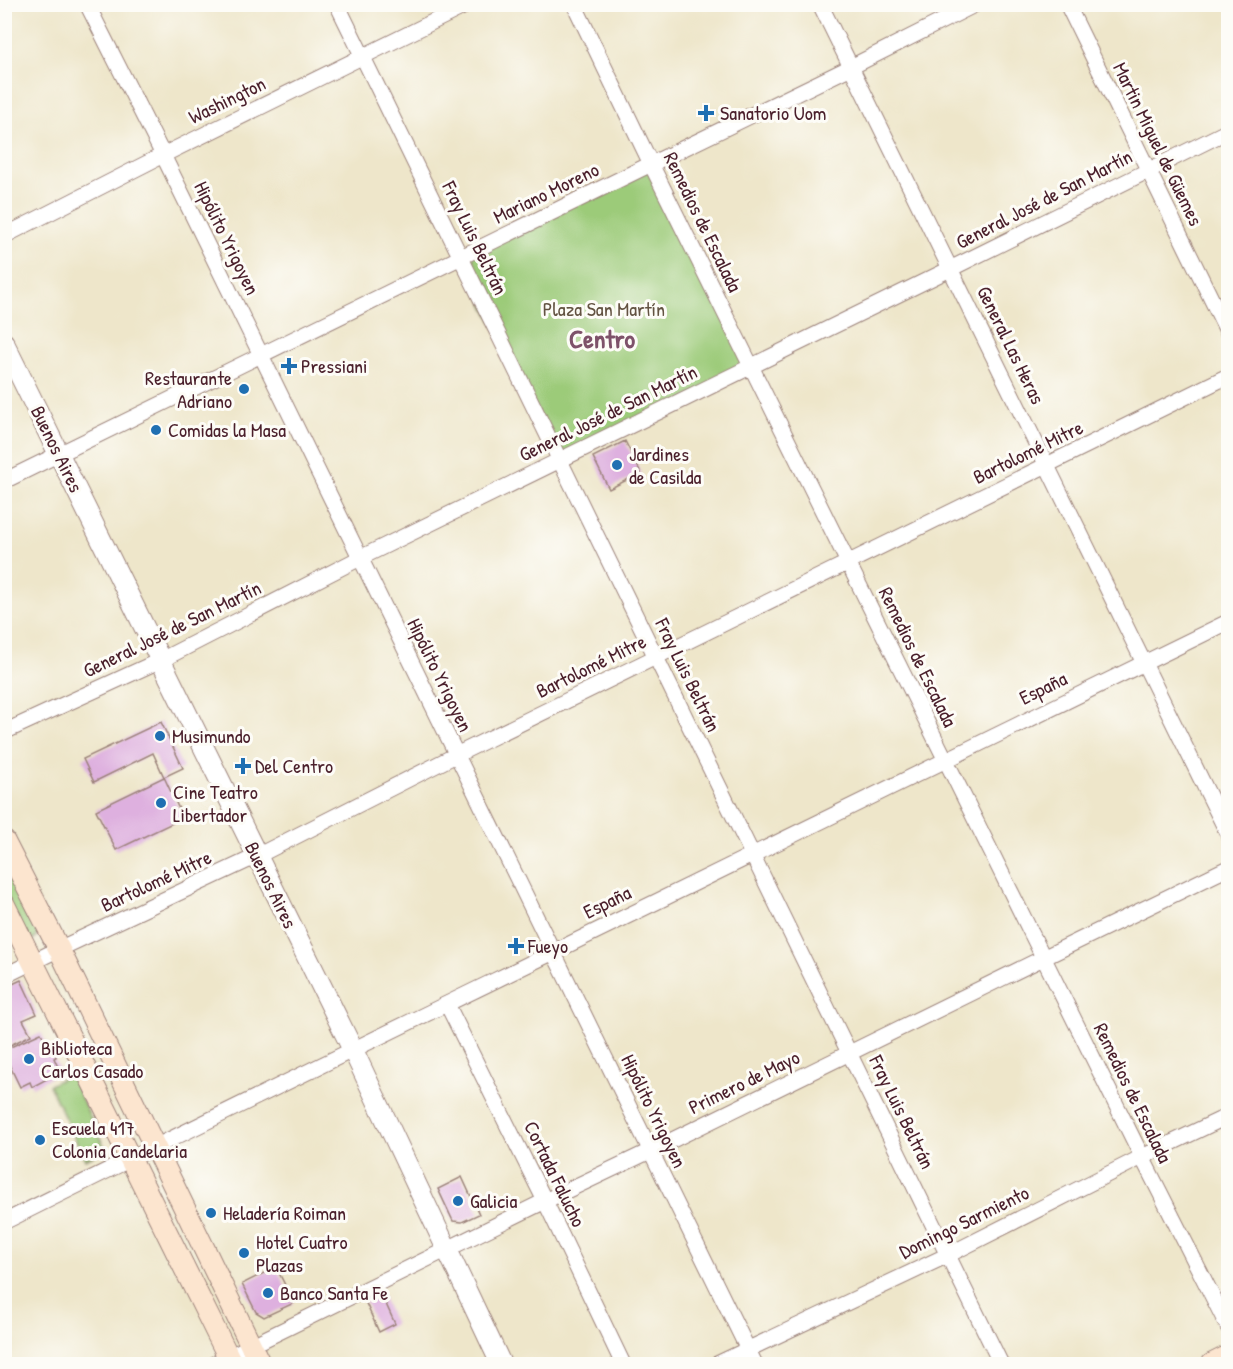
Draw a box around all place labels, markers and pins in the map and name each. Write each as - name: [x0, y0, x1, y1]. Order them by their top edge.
- place label: Sanatorio Uom: [720, 99, 826, 126]
- marker: Sanatorio Uom: [697, 104, 715, 122]
- place label: Pressiani: [301, 352, 368, 379]
- marker: Pressiani: [282, 359, 296, 373]
- place label: Restaurante Adriano: [145, 364, 232, 414]
- marker: Restaurante Adriano: [237, 382, 251, 396]
- place label: Comidas la Masa: [168, 416, 286, 443]
- marker: Comidas la Masa: [149, 423, 163, 437]
- place label: Jardines de Casilda: [629, 440, 701, 490]
- marker: Jardines de Casilda: [610, 458, 624, 472]
- place label: Musimundo: [172, 722, 251, 749]
- marker: Musimundo: [153, 729, 167, 743]
- place label: Del Centro: [255, 752, 333, 779]
- marker: Del Centro: [236, 759, 250, 773]
- place label: Cine Teatro Libertador: [173, 778, 258, 828]
- marker: Cine Teatro Libertador: [154, 796, 168, 810]
- place label: Fueyo: [527, 932, 568, 959]
- marker: Fueyo: [509, 939, 523, 953]
- place label: Biblioteca Carlos Casado: [41, 1034, 143, 1084]
- marker: Biblioteca Carlos Casado: [22, 1052, 36, 1066]
- place label: Escuela 417 Colonia Candelaria: [52, 1114, 187, 1164]
- marker: Escuela 417 Colonia Candelaria: [33, 1133, 47, 1147]
- place label: Galicia: [470, 1187, 517, 1214]
- marker: Galicia: [451, 1194, 465, 1208]
- place label: Heladería Roiman: [223, 1199, 346, 1226]
- marker: Heladería Roiman: [204, 1206, 218, 1220]
- place label: Hotel Cuatro Plazas: [256, 1228, 348, 1278]
- marker: Hotel Cuatro Plazas: [237, 1246, 251, 1260]
- place label: Banco Santa Fe: [280, 1279, 388, 1306]
- marker: Banco Santa Fe: [261, 1286, 275, 1300]

